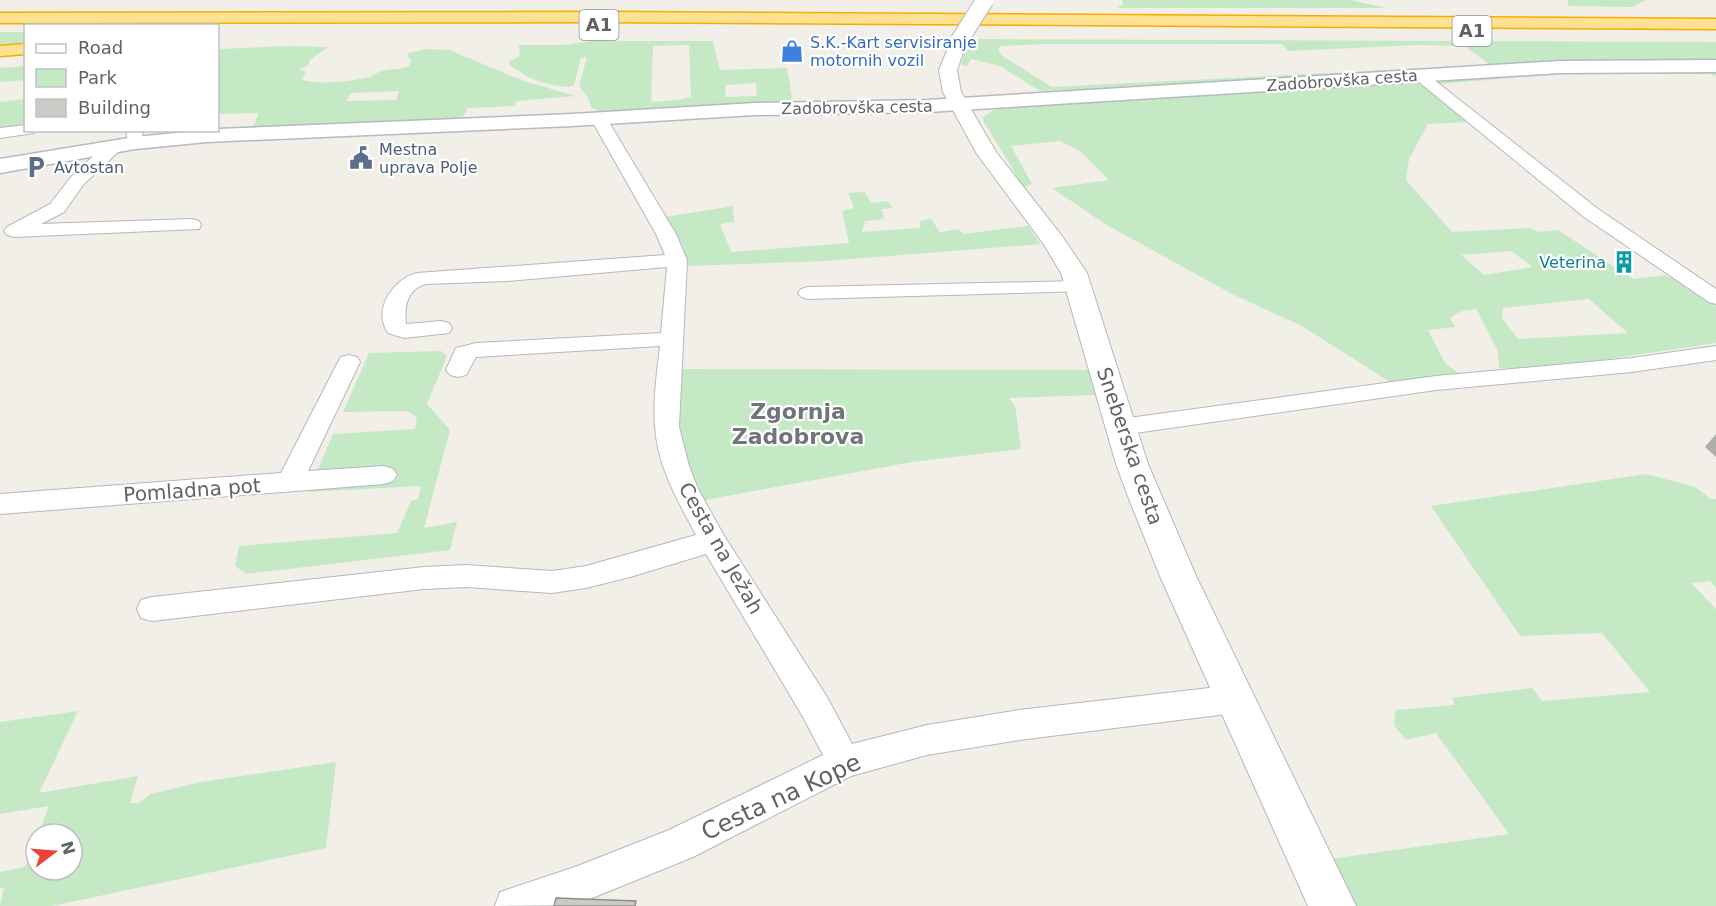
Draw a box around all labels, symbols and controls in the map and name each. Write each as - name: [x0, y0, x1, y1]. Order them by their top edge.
- road number: A1: [580, 10, 618, 40]
- road number: A1: [1452, 16, 1492, 46]
- legend: [24, 24, 219, 132]
- place label: S.K.-Kart servisiranje motornih vozil: [810, 33, 977, 70]
- text: Road: [78, 37, 123, 58]
- shop icon: S.K.-Kart servisiranje motornih vozil: [779, 38, 805, 64]
- street label: Zadobrovška cesta: [1266, 66, 1418, 95]
- text: Park: [78, 67, 117, 88]
- text: Building: [78, 97, 151, 118]
- street label: Zadobrovška cesta: [781, 97, 933, 118]
- place label: Mestna uprava Polje: [379, 140, 478, 177]
- public building icon: Mestna uprava Polje: [348, 145, 374, 171]
- parking icon: Avtostan: [23, 154, 49, 180]
- place label: Avtostan: [54, 158, 124, 177]
- building icon: Veterina: [1611, 249, 1637, 275]
- place label: Veterina: [1539, 253, 1606, 272]
- street label: Sneberska cesta: [1092, 364, 1168, 528]
- district label: Zgornja Zadobrova: [732, 399, 864, 449]
- street label: Pomladna pot: [123, 473, 262, 507]
- street label: Cesta na Ježah: [674, 478, 768, 618]
- street label: Cesta na Kope: [697, 748, 865, 846]
- north arrow: [24, 822, 84, 882]
- text: N: [57, 839, 79, 857]

